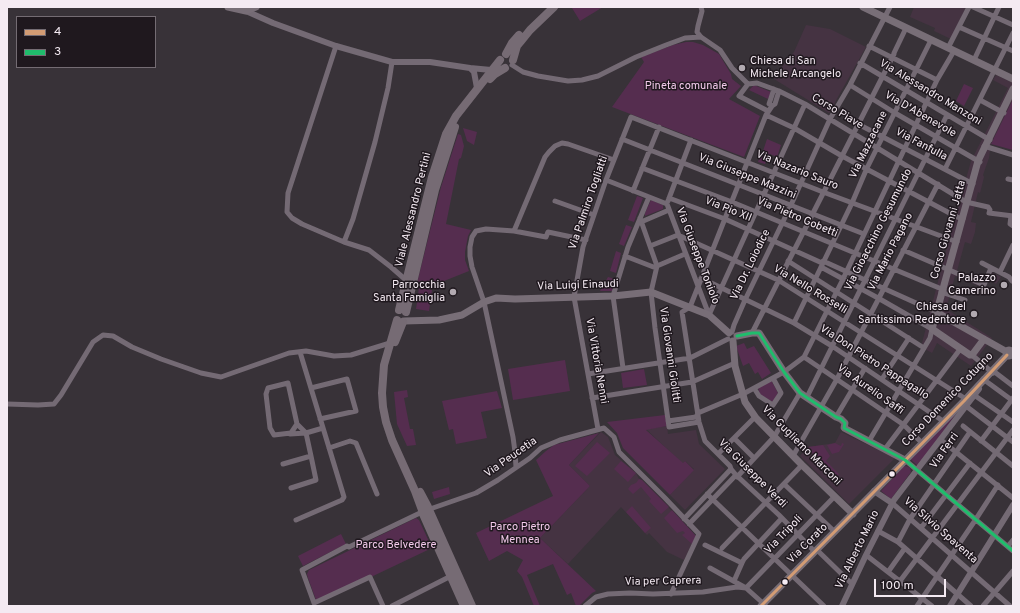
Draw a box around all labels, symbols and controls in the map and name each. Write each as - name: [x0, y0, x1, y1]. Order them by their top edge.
- legend: [16, 16, 156, 68]
- text: 4: [54, 24, 61, 40]
- text: 3: [54, 44, 61, 60]
- place label: Chiesa di San Michele Arcangelo: [750, 55, 841, 81]
- street label: Via Alessandro Manzoni: [876, 57, 984, 129]
- marker: Chiesa di San Michele Arcangelo: [737, 63, 747, 73]
- park label: Pineta comunale: [645, 80, 727, 94]
- street label: Via D'Abenevole: [882, 89, 958, 141]
- street label: Corso Piave: [809, 91, 865, 133]
- street label: Via Mazzacane: [847, 109, 891, 181]
- street label: Via Fanfulla: [893, 126, 949, 164]
- street label: Via Nazario Sauro: [754, 148, 840, 194]
- street label: Viale Alessandro Pertini: [393, 151, 435, 269]
- street label: Via Giuseppe Mazzini: [696, 151, 798, 203]
- street label: Via Palmiro Togliatti: [567, 154, 611, 252]
- street label: Via Gioacchino Gesumundo: [842, 167, 916, 293]
- street label: Corso Giovanni Jatta: [929, 179, 969, 281]
- street label: Via Pio XII: [703, 195, 753, 225]
- street label: Via Pietro Gobetti: [754, 195, 840, 241]
- street label: Via Giuseppe Toniolo: [672, 206, 722, 306]
- street label: Via Mario Pagano: [866, 211, 916, 293]
- street label: Via Dr. Loiodice: [728, 228, 774, 302]
- street label: Via Nello Rosselli: [770, 263, 850, 317]
- place label: Palazzo Camerino: [948, 272, 996, 298]
- street label: Via Luigi Einaudi: [537, 278, 619, 294]
- place label: Parrocchia Santa Famiglia: [373, 279, 445, 305]
- marker: Palazzo Camerino: [999, 280, 1009, 290]
- marker: Parrocchia Santa Famiglia: [448, 287, 458, 297]
- place label: Chiesa del Santissimo Redentore: [858, 301, 966, 327]
- street label: Via Giovanni Giolitti: [656, 306, 682, 404]
- marker: Chiesa del Santissimo Redentore: [969, 309, 979, 319]
- street label: Via Vittoria Nenni: [582, 317, 610, 405]
- street label: Via Don Pietro Pappagallo: [817, 323, 931, 403]
- street label: Corso Domenico Cotugno: [900, 350, 996, 450]
- street label: Via Aurelio Saffi: [834, 362, 906, 418]
- street label: Via Gugliemo Marconi: [758, 403, 844, 489]
- street label: Via Ferri: [928, 430, 962, 472]
- street label: Via Peucetia: [482, 435, 540, 481]
- street label: Via Giuseppe Verdi: [715, 437, 789, 511]
- unlabelled marker: [887, 469, 897, 479]
- street label: Via Silvio Spaventa: [900, 495, 980, 567]
- street label: Via Alberto Mario: [833, 509, 883, 591]
- street label: Via Tripoli: [762, 513, 806, 557]
- park label: Parco Pietro Mennea: [490, 521, 550, 547]
- street label: Via Corato: [785, 521, 831, 567]
- park label: Parco Belvedere: [356, 539, 436, 553]
- scale bar: [876, 571, 948, 597]
- street label: Via per Caprera: [625, 575, 701, 589]
- unlabelled marker: [780, 577, 790, 587]
- text: 100 m: [881, 578, 914, 594]

